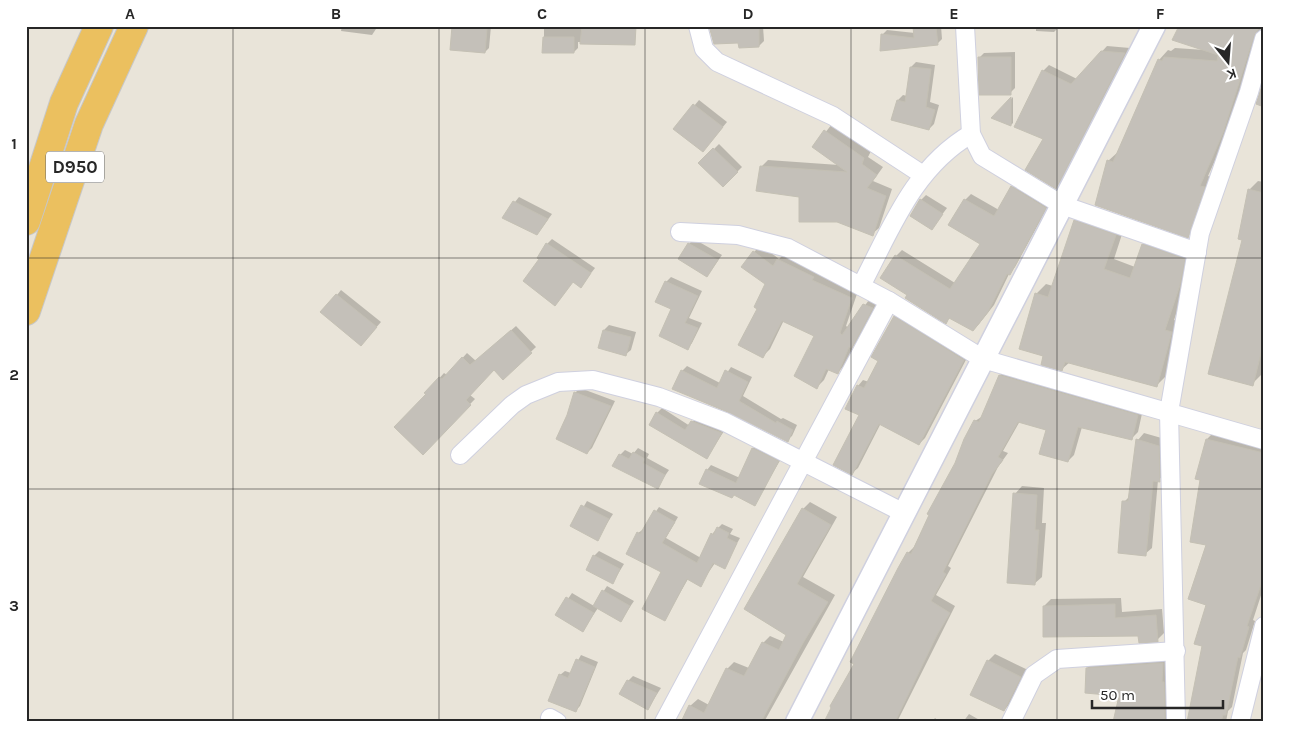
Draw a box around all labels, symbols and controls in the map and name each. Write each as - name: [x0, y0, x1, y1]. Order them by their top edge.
- text: A: [125, 4, 135, 23]
- text: B: [331, 4, 341, 23]
- text: C: [537, 4, 547, 23]
- text: D: [743, 4, 754, 23]
- text: E: [949, 4, 959, 23]
- text: F: [1156, 4, 1165, 23]
- north arrow: [1202, 38, 1252, 88]
- text: K: [1224, 64, 1239, 84]
- text: 1: [11, 134, 17, 153]
- road number: D950: [46, 152, 104, 182]
- text: 2: [9, 365, 19, 384]
- text: 3: [9, 596, 19, 615]
- scale bar: [1092, 678, 1224, 710]
- text: 50 m: [1100, 686, 1135, 704]

